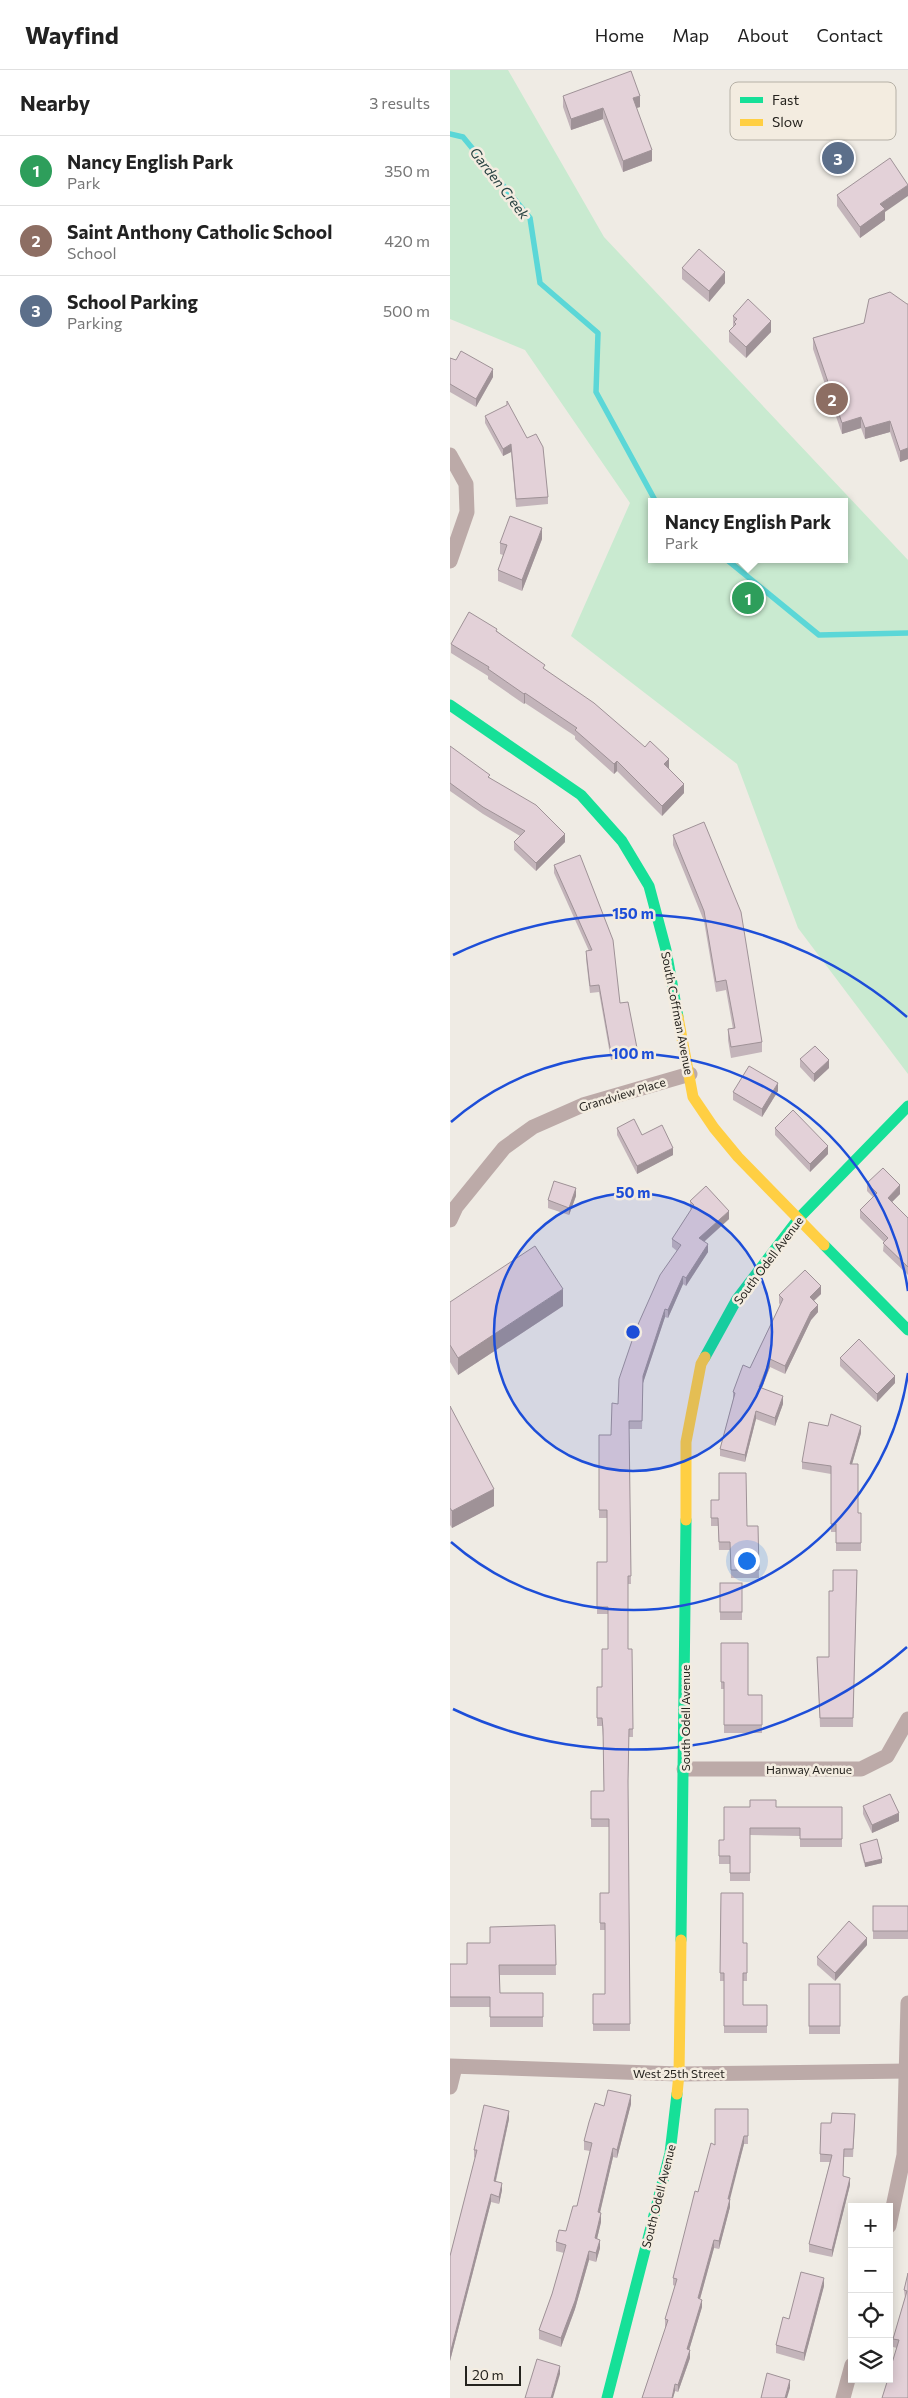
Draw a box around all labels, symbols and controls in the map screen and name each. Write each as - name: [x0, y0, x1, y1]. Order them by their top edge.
- text: Wayfind: [25, 20, 119, 49]
- text: Home: [595, 24, 644, 46]
- text: Map: [672, 24, 709, 46]
- text: About: [737, 24, 789, 46]
- text: Contact: [817, 24, 883, 46]
- legend: [730, 82, 896, 140]
- text: Nearby: [20, 90, 90, 115]
- text: Fast: [772, 91, 799, 108]
- text: 3 results: [369, 93, 430, 112]
- text: Slow: [772, 113, 803, 130]
- pin: 3: [822, 139, 854, 177]
- water label: Garden Creek: [467, 144, 534, 223]
- text: Nancy English Park: [67, 150, 233, 173]
- text: 1: [32, 161, 40, 180]
- text: 350 m: [384, 161, 430, 180]
- text: Park: [67, 173, 100, 192]
- text: Saint Anthony Catholic School: [67, 220, 332, 243]
- text: 2: [31, 231, 41, 250]
- text: 420 m: [384, 231, 430, 250]
- text: School: [67, 243, 117, 262]
- text: School Parking: [67, 290, 198, 313]
- text: 3: [31, 301, 41, 320]
- text: 500 m: [383, 301, 430, 320]
- text: Parking: [67, 313, 122, 332]
- pin: 2: [816, 380, 848, 418]
- popup: [648, 498, 848, 563]
- text: Nancy English Park: [665, 510, 831, 533]
- text: Park: [665, 533, 698, 552]
- pin: 1: [732, 579, 764, 617]
- text: 150 m: [612, 904, 654, 922]
- street label: South Coffman Avenue: [659, 950, 697, 1076]
- text: 100 m: [612, 1044, 654, 1062]
- street label: Grandview Place: [577, 1074, 667, 1114]
- text: 50 m: [616, 1183, 650, 1201]
- street label: South Odell Avenue: [730, 1213, 806, 1307]
- centre of rings: [624, 1323, 642, 1341]
- your location: [734, 1548, 760, 1574]
- street label: South Odell Avenue: [678, 1665, 692, 1771]
- street label: Hanway Avenue: [766, 1762, 852, 1776]
- street label: West 25th Street: [633, 2066, 725, 2080]
- street label: South Odell Avenue: [638, 2143, 678, 2249]
- map controls: [848, 2203, 893, 2383]
- button: +: [848, 2203, 893, 2248]
- button: −: [848, 2248, 893, 2293]
- button: locate: [848, 2293, 893, 2338]
- button: layers: [848, 2338, 893, 2383]
- scale bar: [465, 2363, 521, 2386]
- text: 20 m: [472, 2366, 504, 2383]

